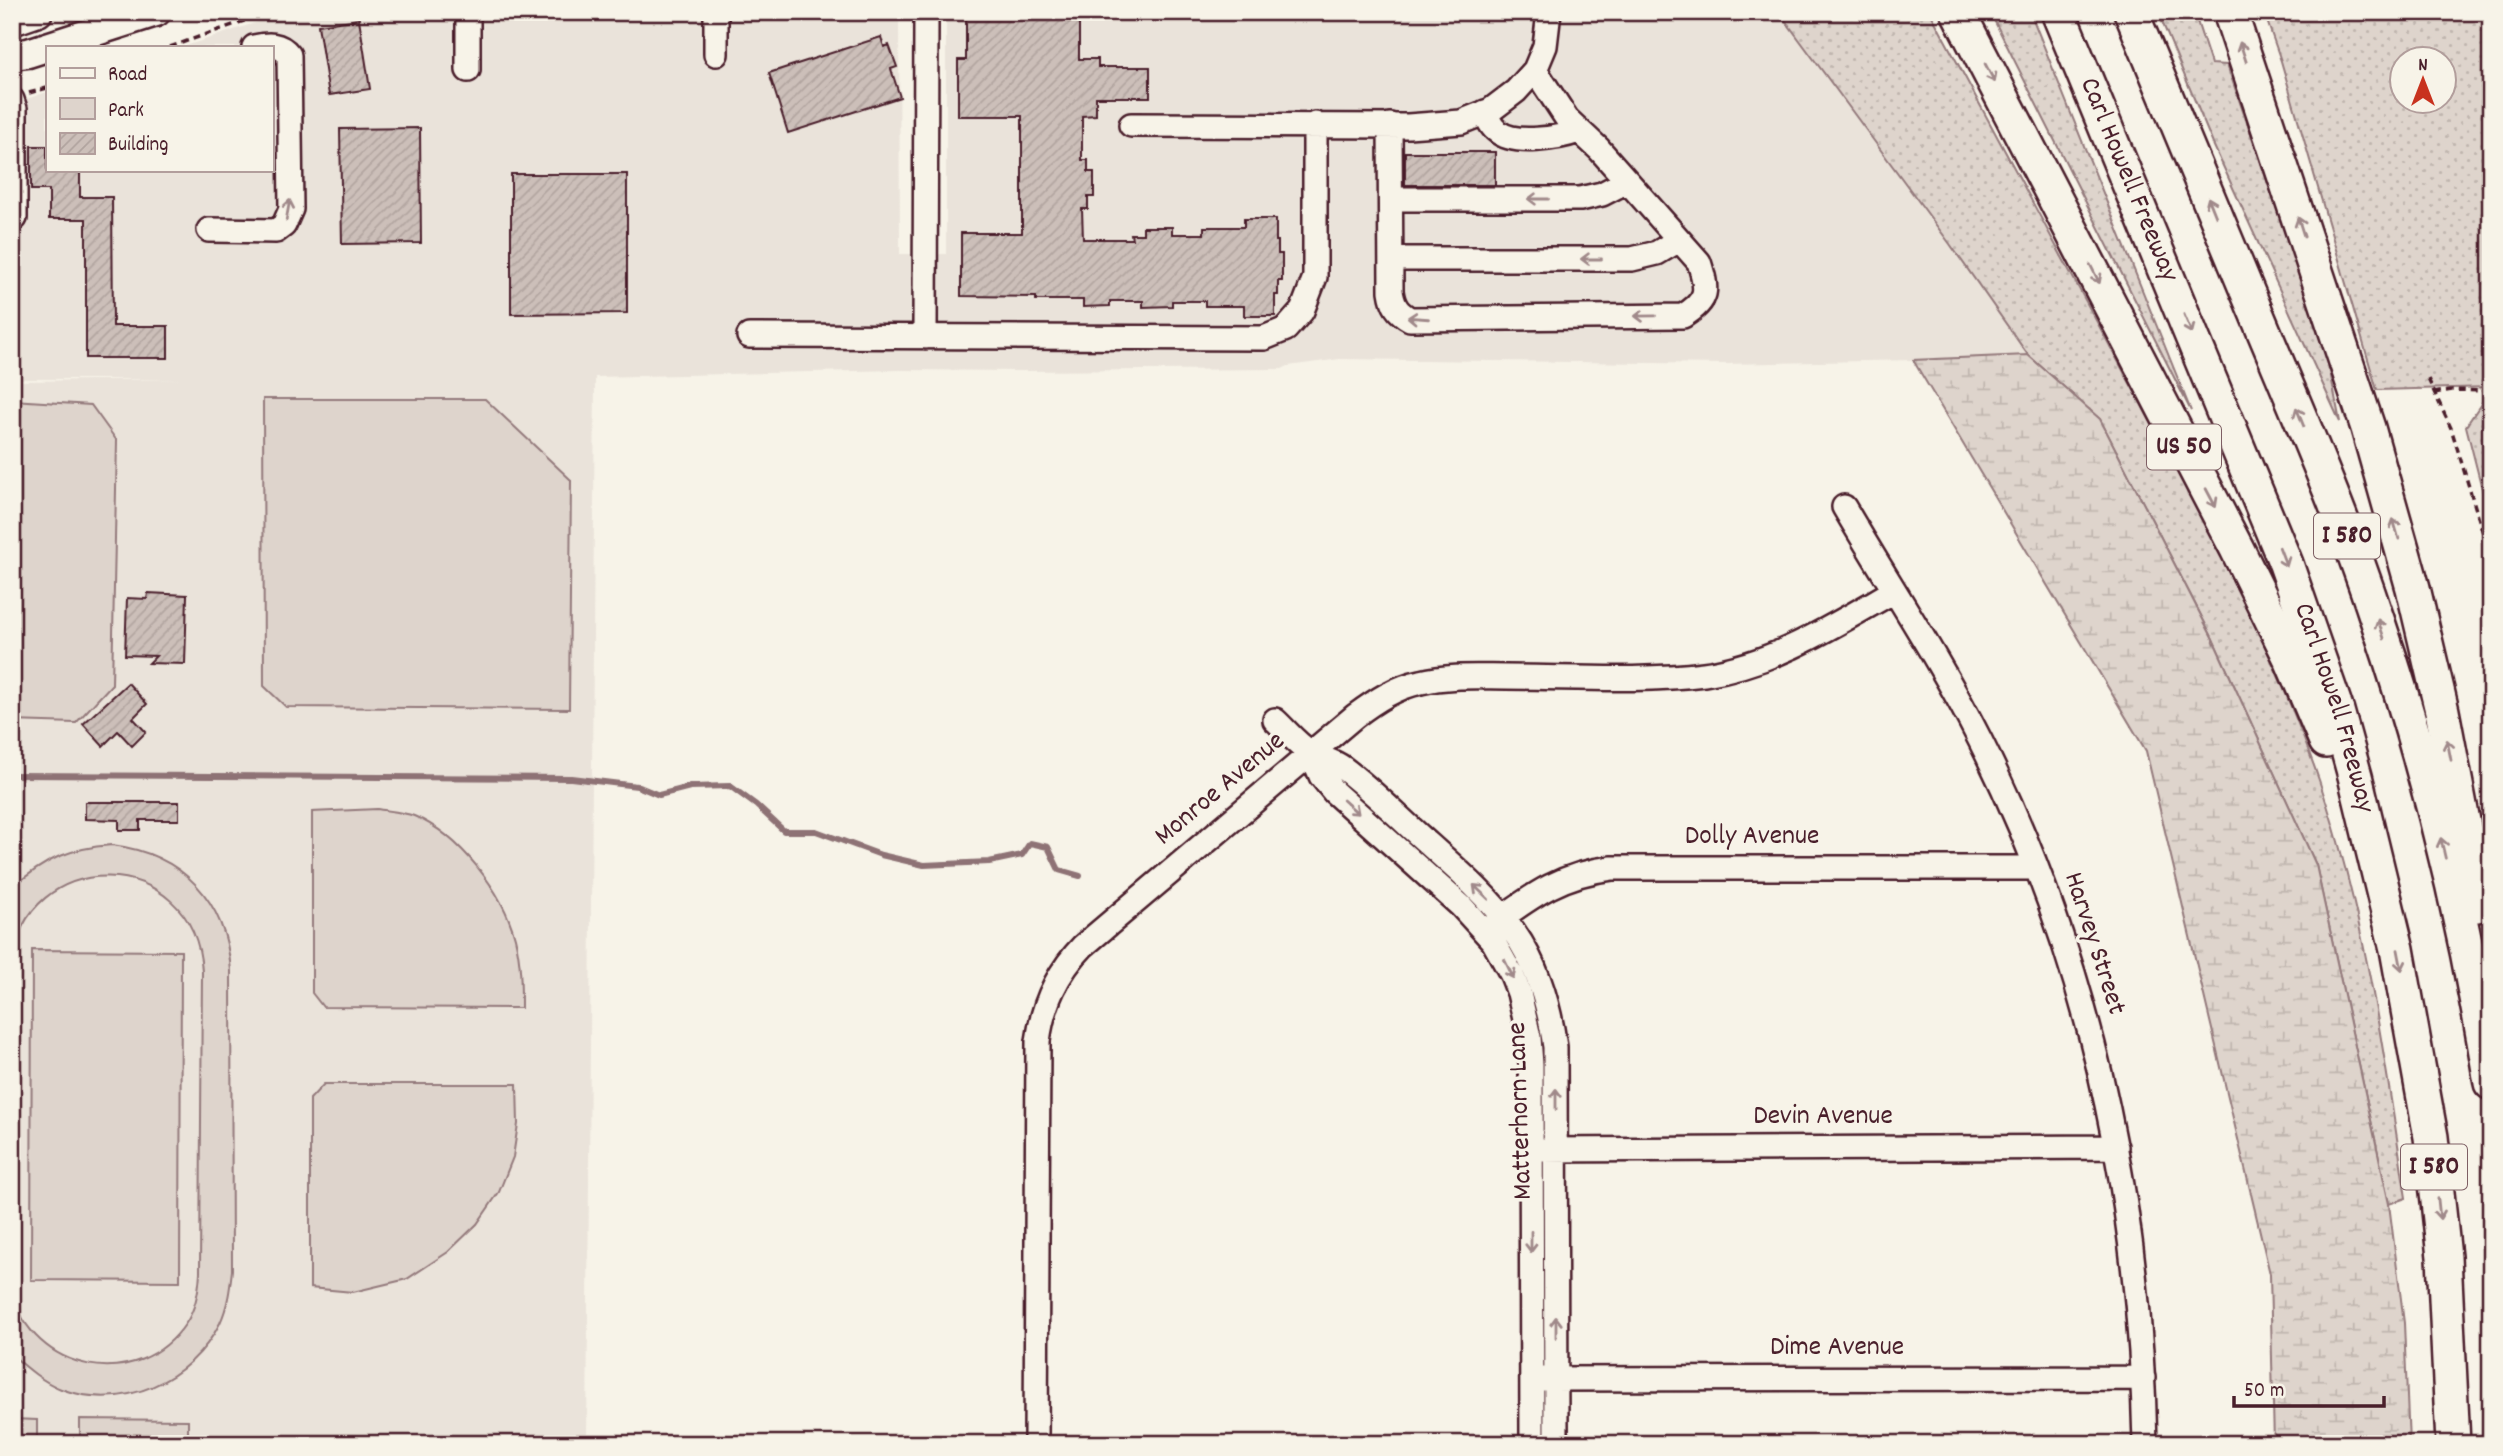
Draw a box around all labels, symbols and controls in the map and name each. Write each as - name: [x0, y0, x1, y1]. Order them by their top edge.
- one-way arrow: [2236, 41, 2249, 63]
- legend: [46, 46, 273, 172]
- north arrow: [2388, 46, 2458, 116]
- text: N: [2418, 53, 2428, 80]
- text: Road: [108, 61, 147, 91]
- one-way arrow: [1983, 62, 1997, 82]
- street label: Carl Howell Freeway: [2067, 72, 2188, 289]
- text: Park: [108, 97, 144, 127]
- text: Building: [108, 131, 168, 161]
- one-way arrow: [1527, 192, 1550, 206]
- one-way arrow: [2205, 197, 2218, 218]
- one-way arrow: [282, 199, 295, 222]
- one-way arrow: [2294, 216, 2307, 238]
- one-way arrow: [1579, 252, 1602, 266]
- one-way arrow: [2089, 263, 2102, 284]
- one-way arrow: [1634, 309, 1657, 323]
- one-way arrow: [1407, 311, 1430, 324]
- one-way arrow: [2182, 313, 2195, 335]
- one-way arrow: [2293, 406, 2306, 428]
- road number: US 50: [2147, 424, 2221, 470]
- one-way arrow: [2204, 487, 2218, 508]
- road number: I 580: [2314, 514, 2380, 558]
- one-way arrow: [2389, 518, 2402, 540]
- one-way arrow: [2278, 546, 2291, 568]
- street label: Carl Howell Freeway: [2281, 598, 2383, 818]
- one-way arrow: [2374, 619, 2386, 641]
- street label: Monroe Avenue: [1147, 723, 1295, 857]
- one-way arrow: [2442, 739, 2456, 762]
- one-way arrow: [1342, 799, 1360, 815]
- street label: Dolly Avenue: [1685, 818, 1819, 858]
- one-way arrow: [2436, 837, 2450, 860]
- street label: Harvey Street: [2051, 868, 2135, 1020]
- one-way arrow: [1473, 884, 1490, 901]
- one-way arrow: [2393, 948, 2407, 971]
- one-way arrow: [1502, 958, 1516, 979]
- street label: Matterhorn Lane: [1499, 1021, 1545, 1201]
- one-way arrow: [1549, 1088, 1563, 1111]
- street label: Devin Avenue: [1753, 1098, 1893, 1138]
- road number: I 580: [2401, 1144, 2467, 1190]
- one-way arrow: [2433, 1197, 2446, 1220]
- one-way arrow: [1525, 1230, 1538, 1253]
- one-way arrow: [1549, 1315, 1563, 1338]
- street label: Dime Avenue: [1770, 1329, 1904, 1369]
- scale bar: [2234, 1365, 2384, 1409]
- text: 50 m: [2244, 1377, 2284, 1407]

